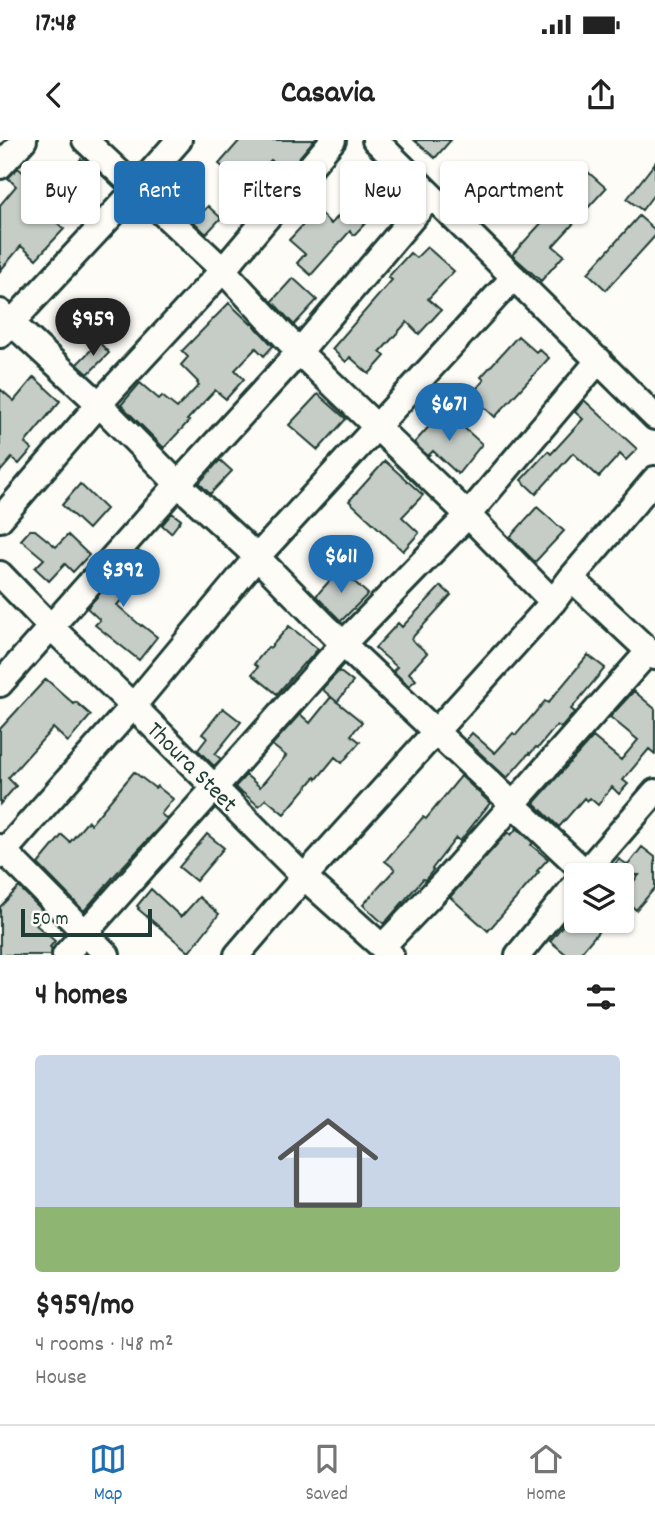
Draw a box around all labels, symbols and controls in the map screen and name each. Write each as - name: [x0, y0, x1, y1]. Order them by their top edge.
- text: 17:48: [35, 6, 76, 43]
- text: Casavia: [281, 72, 374, 118]
- icon: back: [35, 76, 73, 114]
- icon: share: [582, 76, 620, 114]
- chip: Buy: [21, 161, 100, 224]
- chip: Rent: [114, 161, 205, 224]
- chip: Filters: [219, 161, 326, 224]
- chip: New: [340, 161, 426, 224]
- chip: Apartment: [440, 161, 588, 224]
- pin: $959: [52, 298, 134, 358]
- text: $959: [71, 304, 115, 337]
- pin: $671: [408, 384, 490, 443]
- text: $671: [431, 389, 467, 422]
- pin: $611: [300, 536, 382, 595]
- text: $611: [324, 541, 358, 574]
- pin: $392: [82, 550, 164, 609]
- text: $392: [102, 555, 144, 588]
- street label: Thoura Steet: [138, 715, 244, 821]
- map controls: [564, 863, 634, 933]
- button: layers: [564, 863, 634, 933]
- scale bar: [21, 906, 152, 938]
- text: 50 m: [32, 907, 69, 934]
- text: 4 homes: [35, 976, 128, 1019]
- icon: filters: [582, 978, 620, 1016]
- icon: home: [265, 1100, 391, 1226]
- text: $959/mo: [35, 1286, 134, 1329]
- text: 4 rooms · 148 m²: [35, 1329, 173, 1362]
- text: House: [35, 1362, 87, 1395]
- tab: Map: [89, 1440, 127, 1509]
- tab: Saved: [305, 1440, 348, 1509]
- tab: Home: [526, 1440, 566, 1509]

